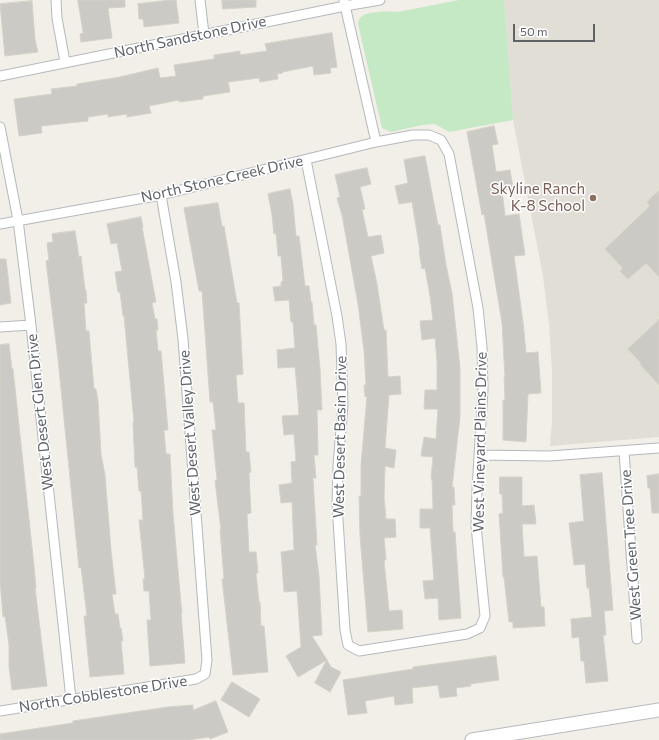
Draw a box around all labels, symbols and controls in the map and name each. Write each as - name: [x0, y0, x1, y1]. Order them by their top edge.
- street label: North Sandstone Drive: [112, 12, 268, 62]
- scale bar: [515, 16, 597, 42]
- text: 50 m: [520, 24, 548, 38]
- street label: North Stone Creek Drive: [139, 152, 305, 206]
- place label: Skyline Ranch K-8 School: [491, 180, 585, 215]
- marker: Skyline Ranch K-8 School: [588, 193, 598, 203]
- street label: West Desert Glen Drive: [23, 333, 57, 491]
- street label: West Desert Valley Drive: [175, 349, 205, 517]
- street label: West Vineyard Plains Drive: [469, 352, 491, 532]
- street label: West Desert Basin Drive: [330, 356, 350, 518]
- street label: West Green Tree Drive: [617, 469, 645, 621]
- street label: North Cobblestone Drive: [18, 672, 188, 716]

